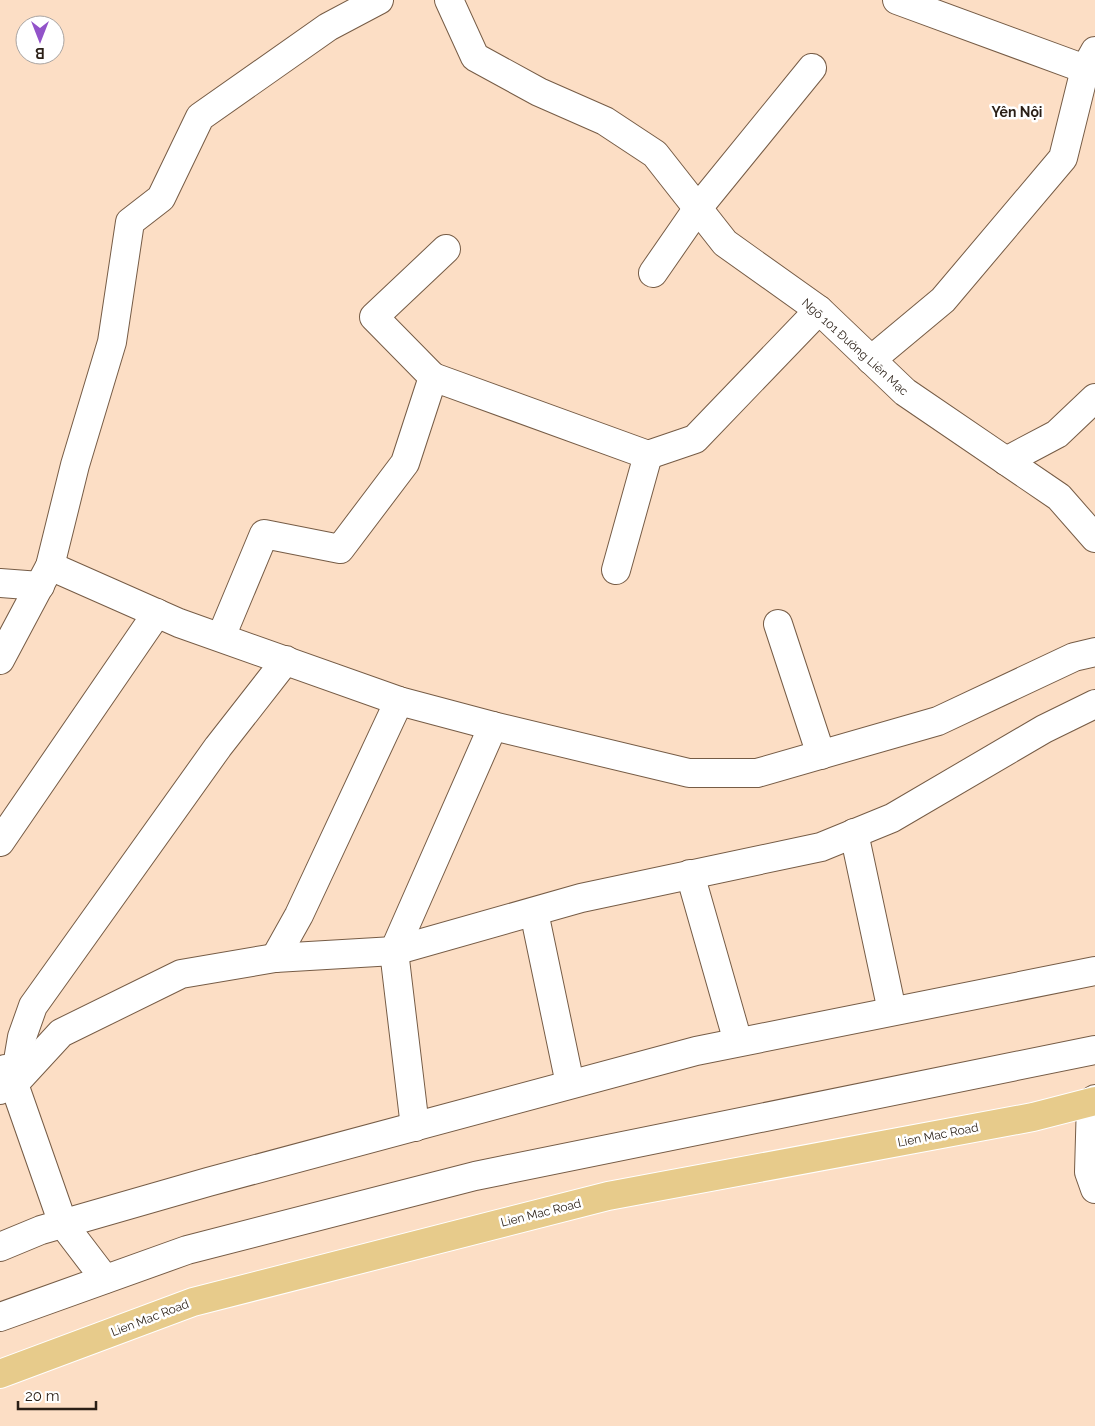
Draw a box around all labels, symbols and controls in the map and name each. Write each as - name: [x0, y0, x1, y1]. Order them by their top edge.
- north arrow: [15, 15, 65, 65]
- text: B: [35, 45, 45, 61]
- district label: Yên Nội: [992, 104, 1042, 120]
- street label: Ngõ 101 Đường Liên Mạc: [799, 296, 911, 399]
- street label: Lien Mac Road: [896, 1120, 980, 1150]
- street label: Lien Mac Road: [499, 1196, 583, 1230]
- street label: Lien Mac Road: [109, 1297, 191, 1339]
- scale bar: [18, 1378, 95, 1410]
- text: 20 m: [25, 1387, 60, 1405]

